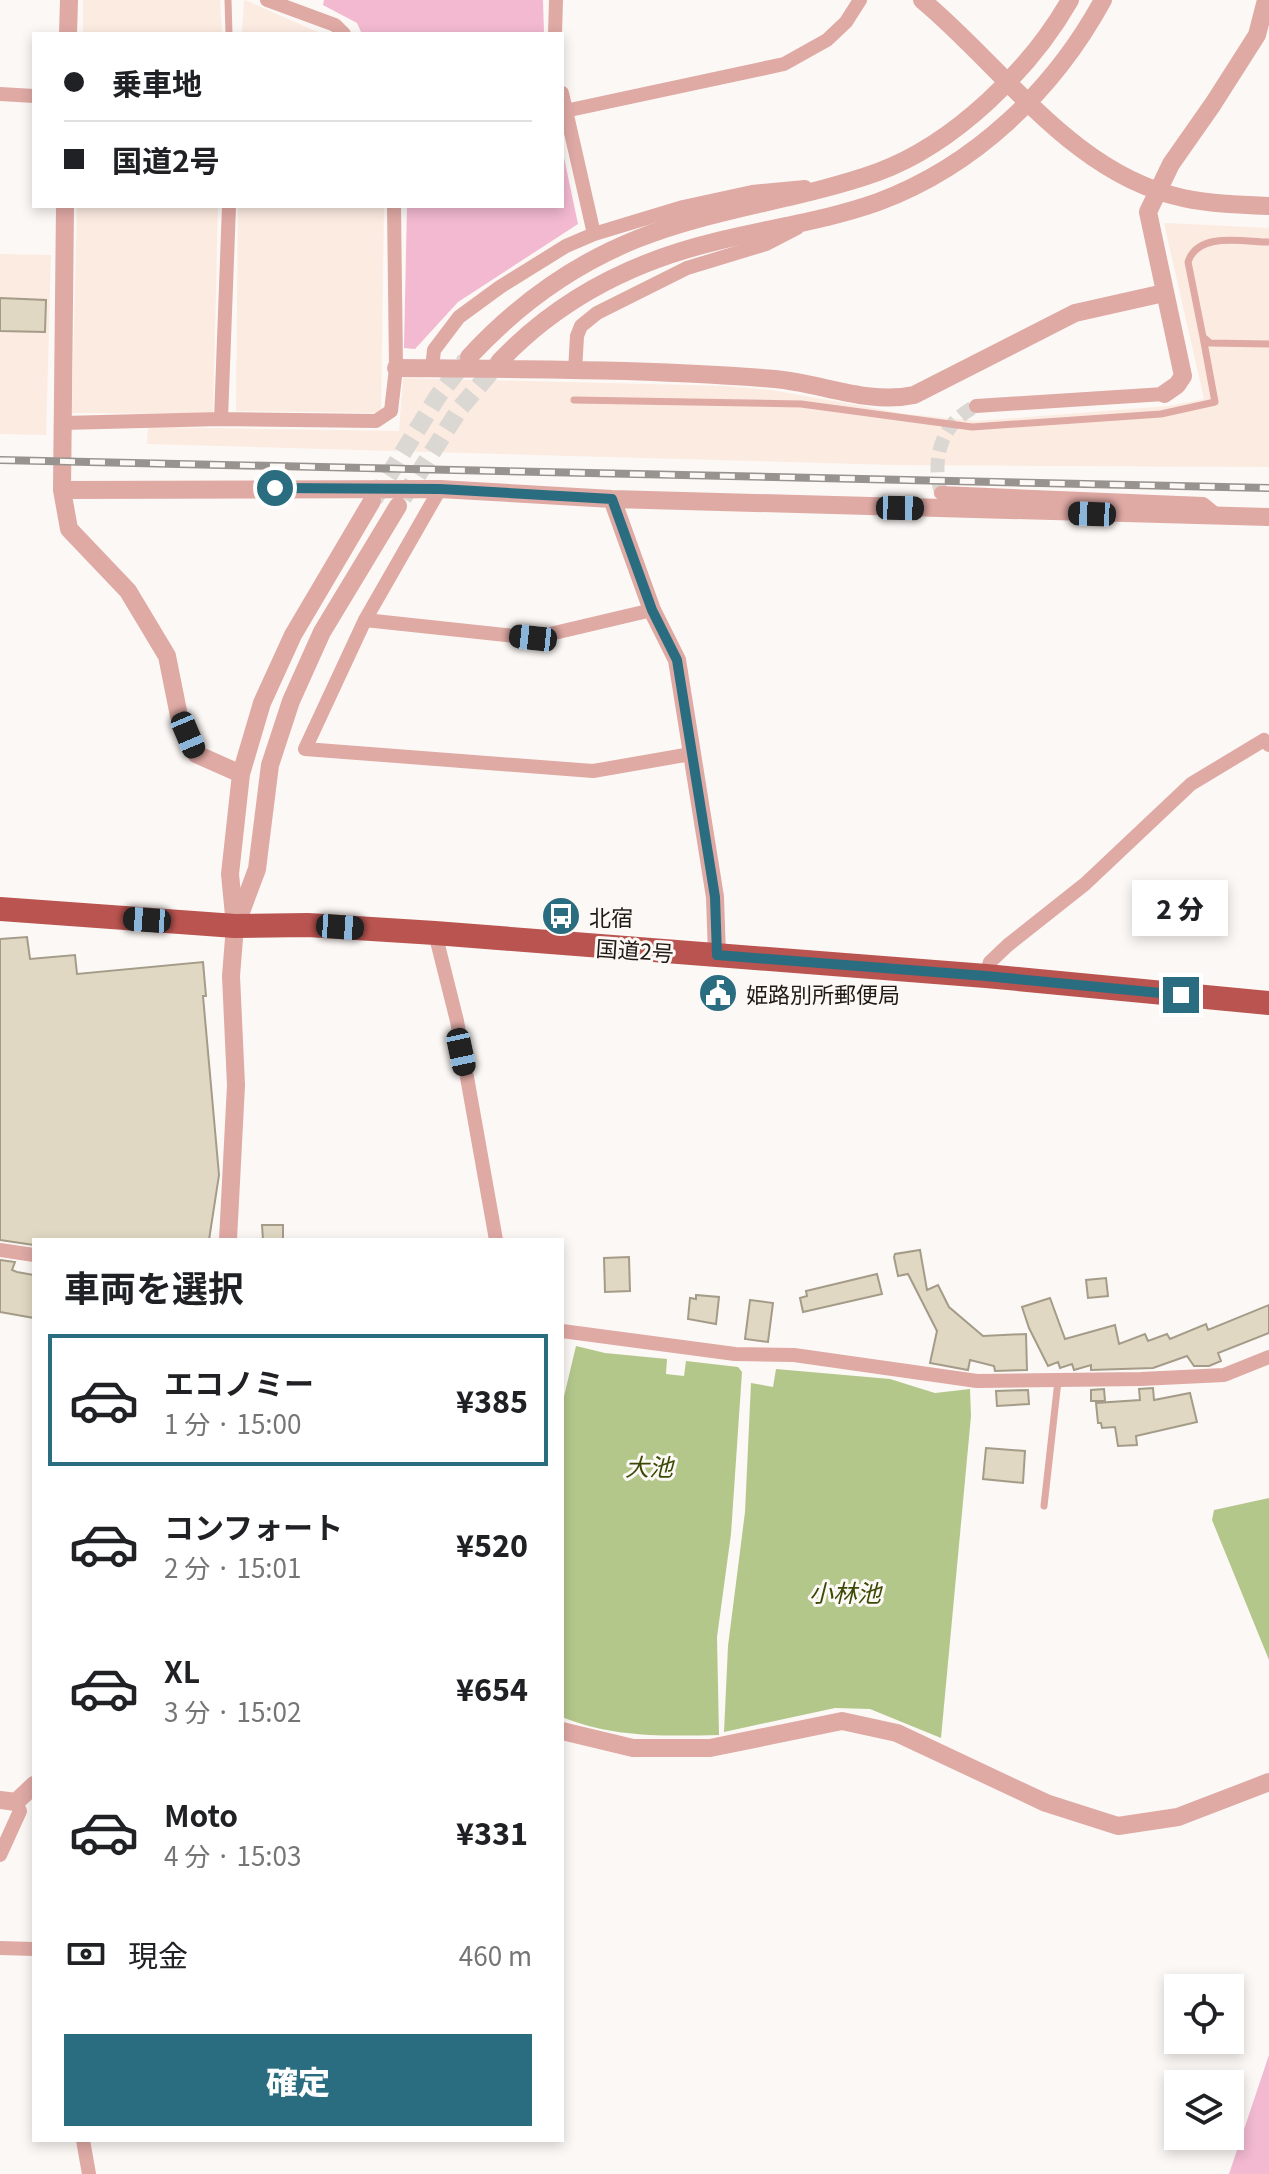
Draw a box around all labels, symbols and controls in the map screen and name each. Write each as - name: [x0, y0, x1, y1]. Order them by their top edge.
- text: 乗車地: [112, 60, 202, 104]
- text: 国道2号: [112, 137, 220, 181]
- route start: [257, 470, 293, 506]
- car: [876, 496, 924, 520]
- car: [1068, 501, 1116, 527]
- car: [508, 624, 558, 652]
- car: [168, 708, 208, 762]
- callout: 2 分: [1133, 879, 1229, 935]
- text: 2 分: [1156, 889, 1204, 926]
- bus stop icon: 北宿: [540, 895, 582, 937]
- place label: 北宿: [589, 900, 633, 932]
- car: [122, 906, 172, 934]
- car: [315, 913, 365, 941]
- street label: 国道2号: [595, 930, 675, 968]
- public building icon: 姫路別所郵便局: [697, 972, 739, 1014]
- place label: 姫路別所郵便局: [746, 977, 900, 1009]
- route end: [1163, 977, 1199, 1013]
- car: [444, 1026, 478, 1078]
- text: 車両を選択: [64, 1260, 244, 1312]
- text: エコノミー: [164, 1360, 314, 1404]
- icon: car: [68, 1364, 140, 1436]
- text: ¥385: [456, 1378, 528, 1422]
- text: 1 分 · 15:00: [164, 1404, 301, 1441]
- water label: 大池: [625, 1448, 675, 1483]
- text: コンフォート: [164, 1504, 343, 1548]
- icon: car: [68, 1508, 140, 1580]
- text: ¥520: [456, 1522, 528, 1566]
- text: 2 分 · 15:01: [164, 1548, 301, 1585]
- water label: 小林池: [809, 1574, 883, 1609]
- text: XL: [164, 1648, 200, 1692]
- icon: car: [68, 1652, 140, 1724]
- text: ¥654: [456, 1666, 528, 1710]
- text: 3 分 · 15:02: [164, 1692, 301, 1729]
- text: Moto: [164, 1792, 238, 1836]
- icon: car: [68, 1796, 140, 1868]
- text: ¥331: [456, 1810, 528, 1854]
- text: 4 分 · 15:03: [164, 1836, 301, 1873]
- icon: cash: [64, 1932, 108, 1976]
- text: 現金: [128, 1932, 188, 1976]
- text: 460 m: [459, 1936, 532, 1973]
- map controls: [1164, 1974, 1244, 2150]
- button: locate: [1164, 1974, 1244, 2054]
- button: 確定: [64, 2034, 532, 2126]
- button: layers: [1164, 2070, 1244, 2150]

